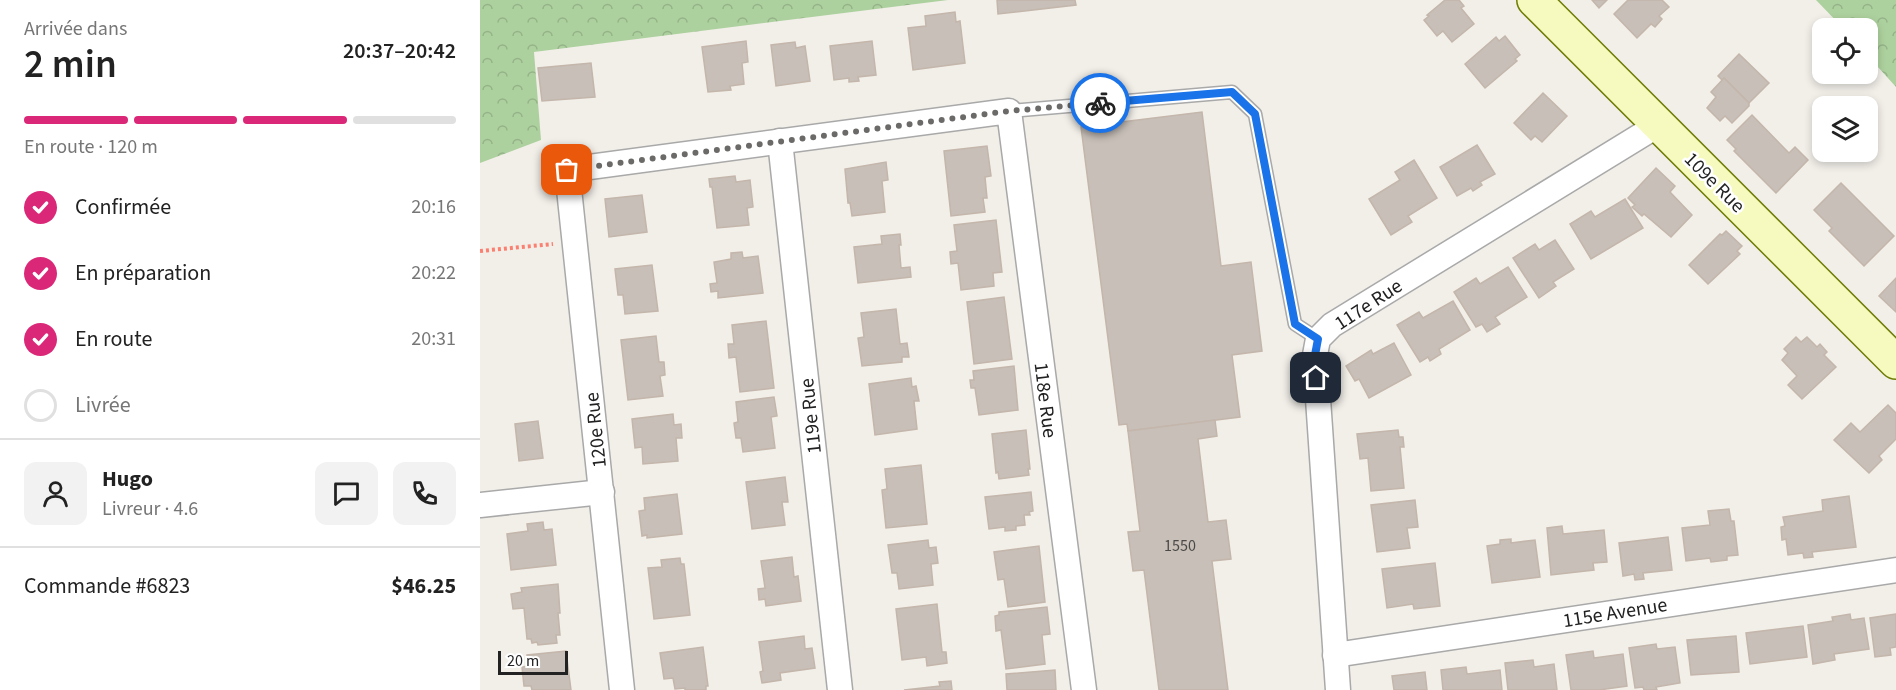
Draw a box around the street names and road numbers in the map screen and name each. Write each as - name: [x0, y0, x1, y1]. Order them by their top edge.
- street label: 109e Rue: [1678, 146, 1751, 220]
- street label: 117e Rue: [1329, 272, 1408, 337]
- street label: 118e Rue: [1026, 361, 1064, 440]
- street label: 119e Rue: [793, 377, 829, 455]
- street label: 120e Rue: [578, 391, 614, 469]
- street label: 115e Avenue: [1561, 591, 1669, 635]

